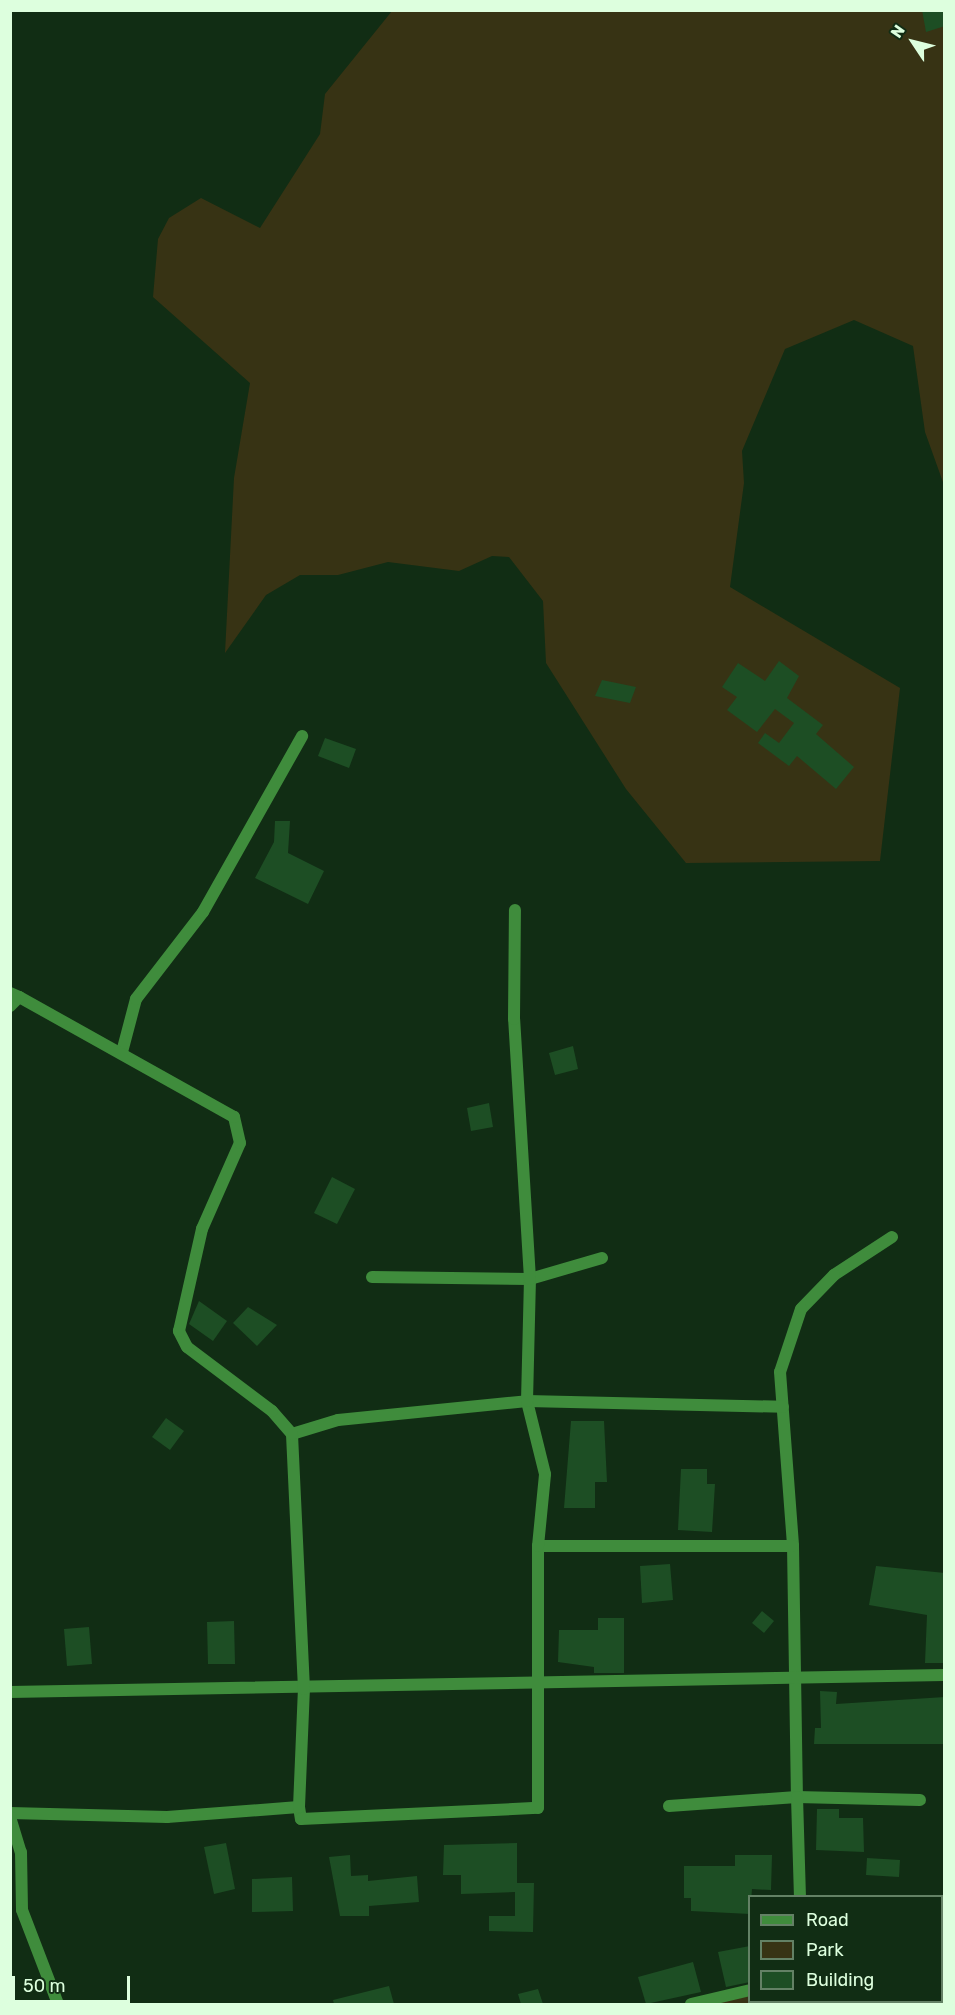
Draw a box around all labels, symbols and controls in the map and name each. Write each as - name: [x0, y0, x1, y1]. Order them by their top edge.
- north arrow: [883, 12, 943, 72]
- text: N: [887, 21, 909, 42]
- legend: [748, 1895, 943, 2003]
- text: Road: [806, 1909, 849, 1931]
- text: Park: [806, 1939, 843, 1961]
- scale bar: [15, 1964, 134, 2002]
- text: Building: [806, 1969, 874, 1991]
- text: 50 m: [23, 1975, 66, 1997]

